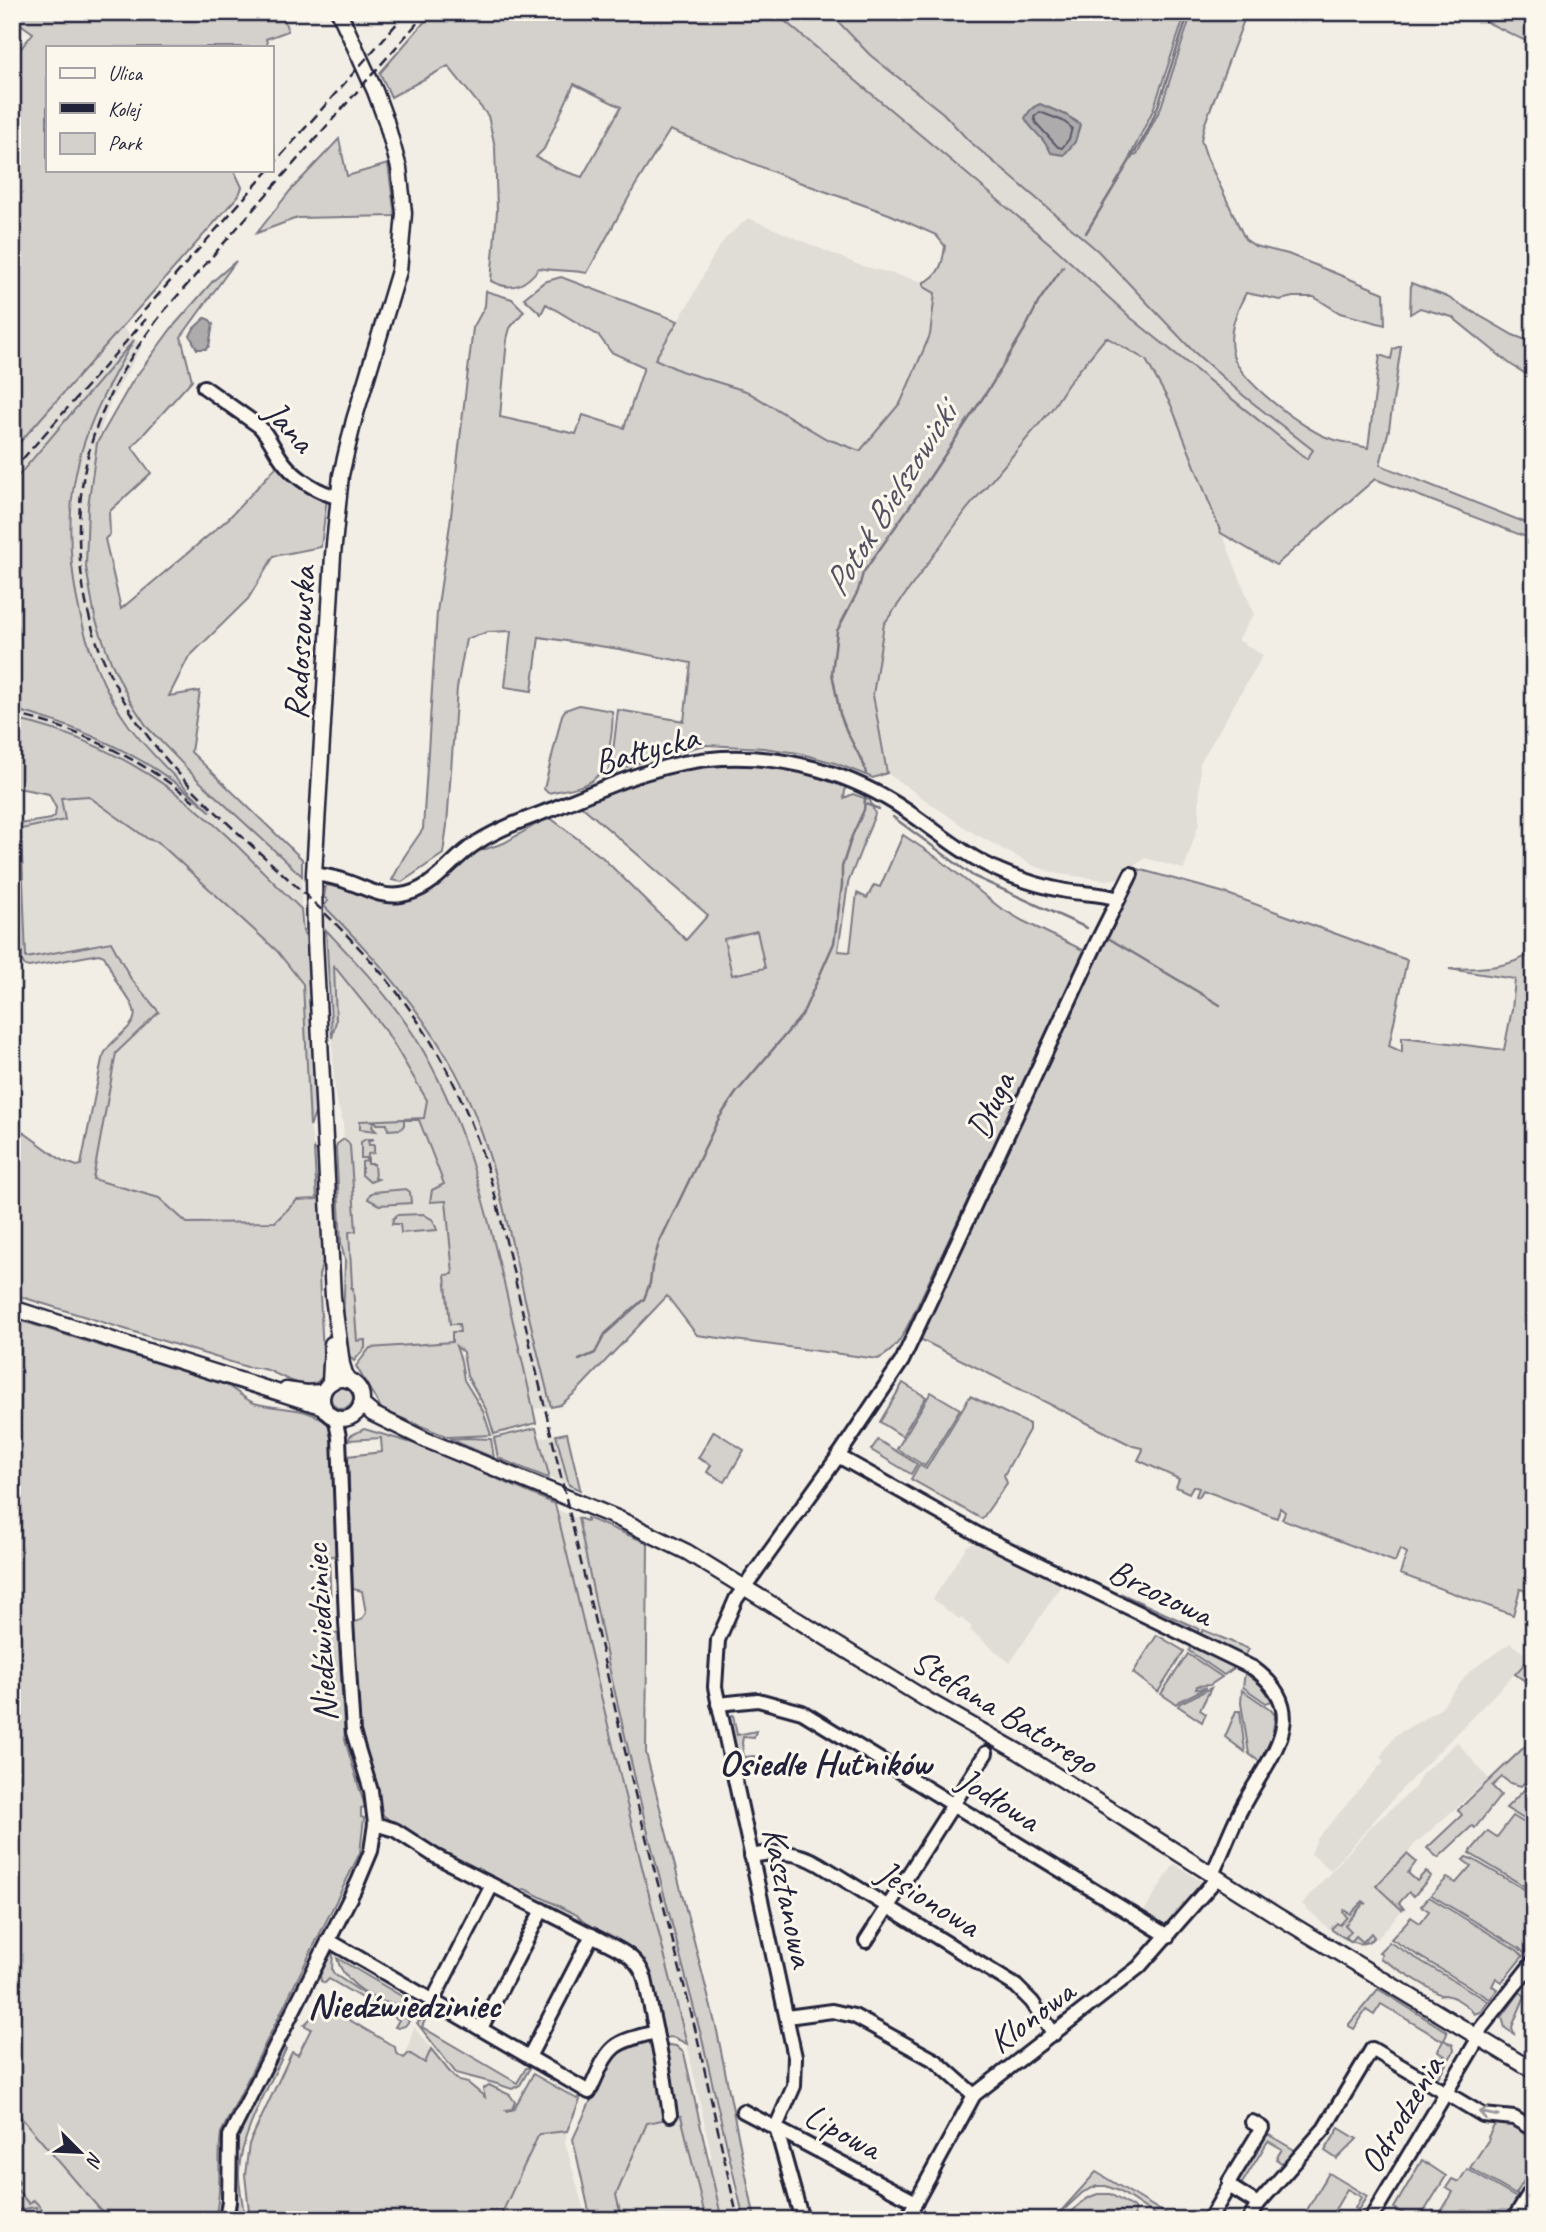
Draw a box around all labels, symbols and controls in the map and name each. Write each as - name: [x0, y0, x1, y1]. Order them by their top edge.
- legend: [46, 46, 273, 172]
- text: Ulica: [108, 60, 144, 86]
- text: Kolej: [108, 96, 142, 122]
- text: Park: [108, 130, 143, 156]
- water label: Potok Bielszowicki: [812, 387, 972, 604]
- street label: Jana: [253, 389, 326, 463]
- street label: Radoszowska: [273, 563, 326, 721]
- street label: Bałtycka: [589, 713, 706, 785]
- street label: Długa: [956, 1063, 1026, 1145]
- street label: Niedźwiedziniec: [293, 1541, 348, 1723]
- street label: Brzozowa: [1101, 1548, 1222, 1638]
- street label: Stefana Batorego: [903, 1638, 1108, 1786]
- district label: Osiedle Hutników: [719, 1739, 935, 1786]
- street label: Jodłowa: [948, 1756, 1050, 1843]
- street label: Kasztanowa: [752, 1823, 826, 1974]
- street label: Jesionowa: [867, 1848, 990, 1948]
- street label: Klonowa: [979, 1968, 1086, 2063]
- district label: Niedźwiedziniec: [308, 1981, 502, 2028]
- street label: Odrodzenia: [1349, 2045, 1456, 2181]
- street label: Lipowa: [797, 2093, 891, 2171]
- one-way arrow: [1478, 2107, 1501, 2121]
- north arrow: [46, 2116, 116, 2186]
- text: N: [80, 2148, 108, 2172]

